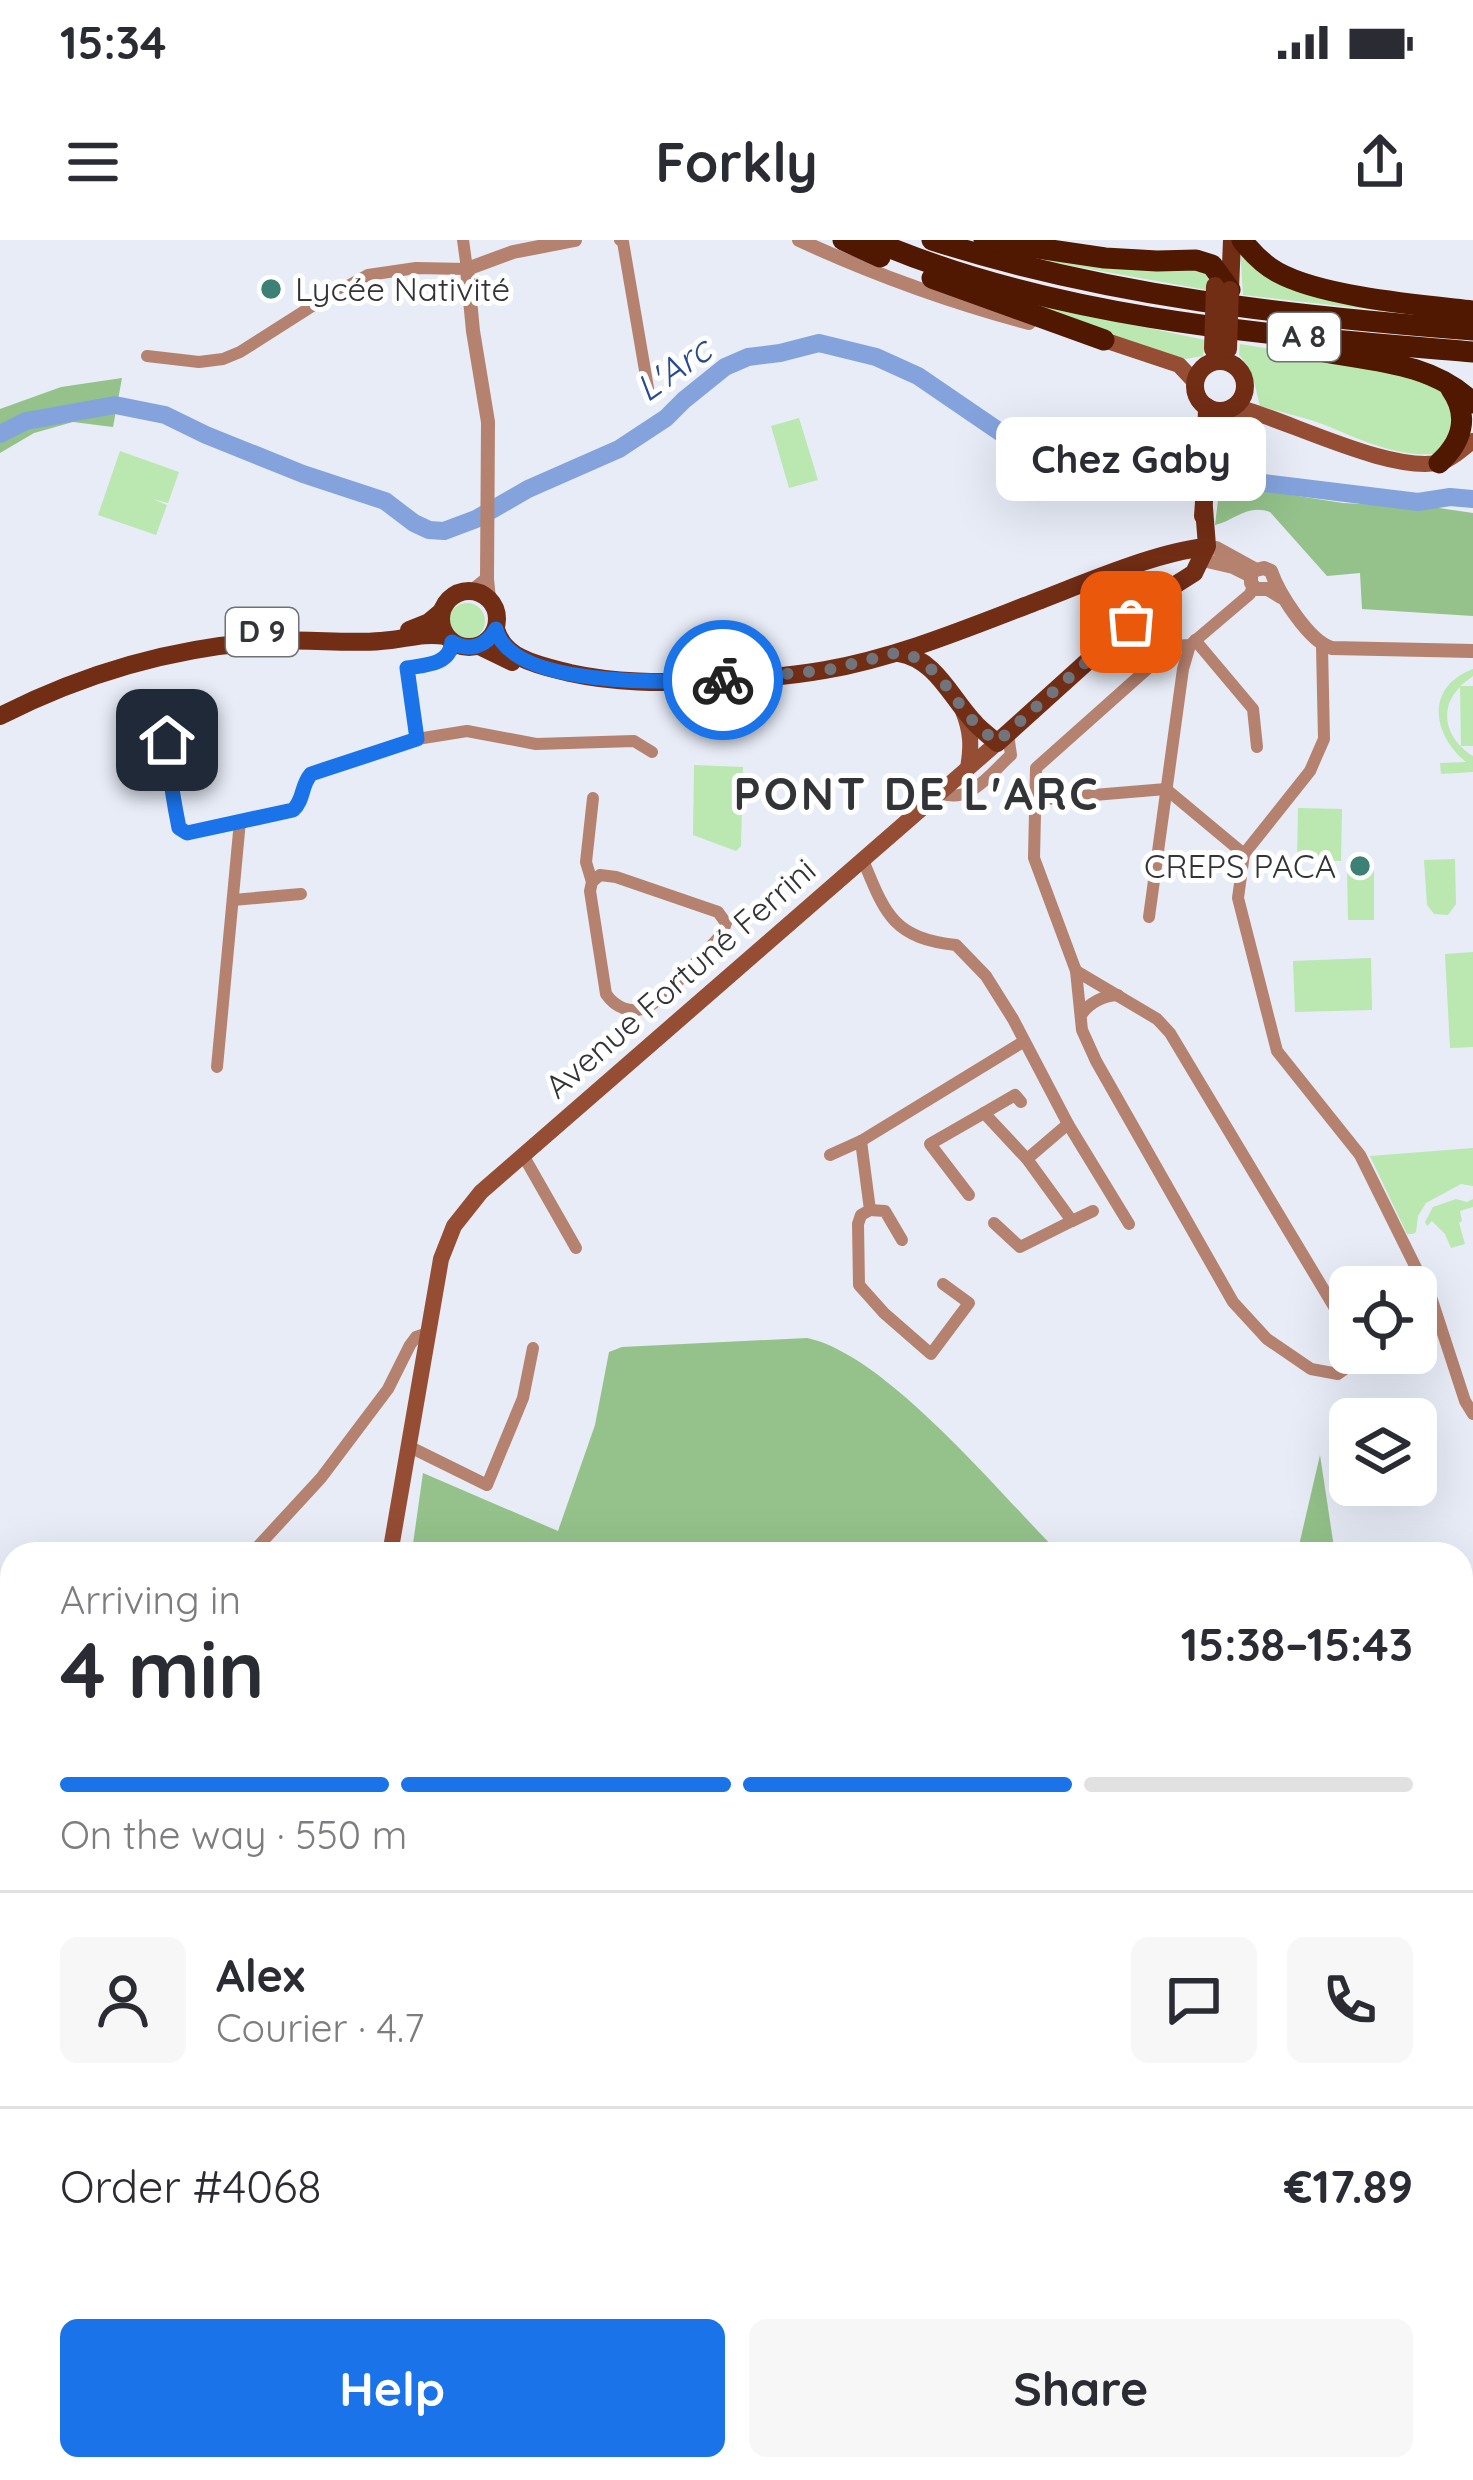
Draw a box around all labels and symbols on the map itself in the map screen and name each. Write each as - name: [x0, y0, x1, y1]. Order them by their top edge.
- place label: Lycée Nativité: [295, 268, 510, 309]
- marker: Lycée Nativité: [258, 276, 284, 302]
- road number: A 8: [1268, 313, 1340, 361]
- water label: L'Arc: [627, 325, 722, 410]
- callout: Chez Gaby: [996, 418, 1266, 502]
- pin: [1080, 571, 1182, 673]
- road number: D 9: [226, 608, 298, 656]
- courier: [663, 620, 783, 740]
- pin: [116, 689, 218, 791]
- district label: PONT DE L'ARC: [734, 765, 1100, 821]
- place label: CREPS PACA: [1144, 845, 1336, 886]
- street label: Avenue Fortuné Ferrini: [536, 849, 823, 1106]
- marker: CREPS PACA: [1347, 853, 1373, 879]

